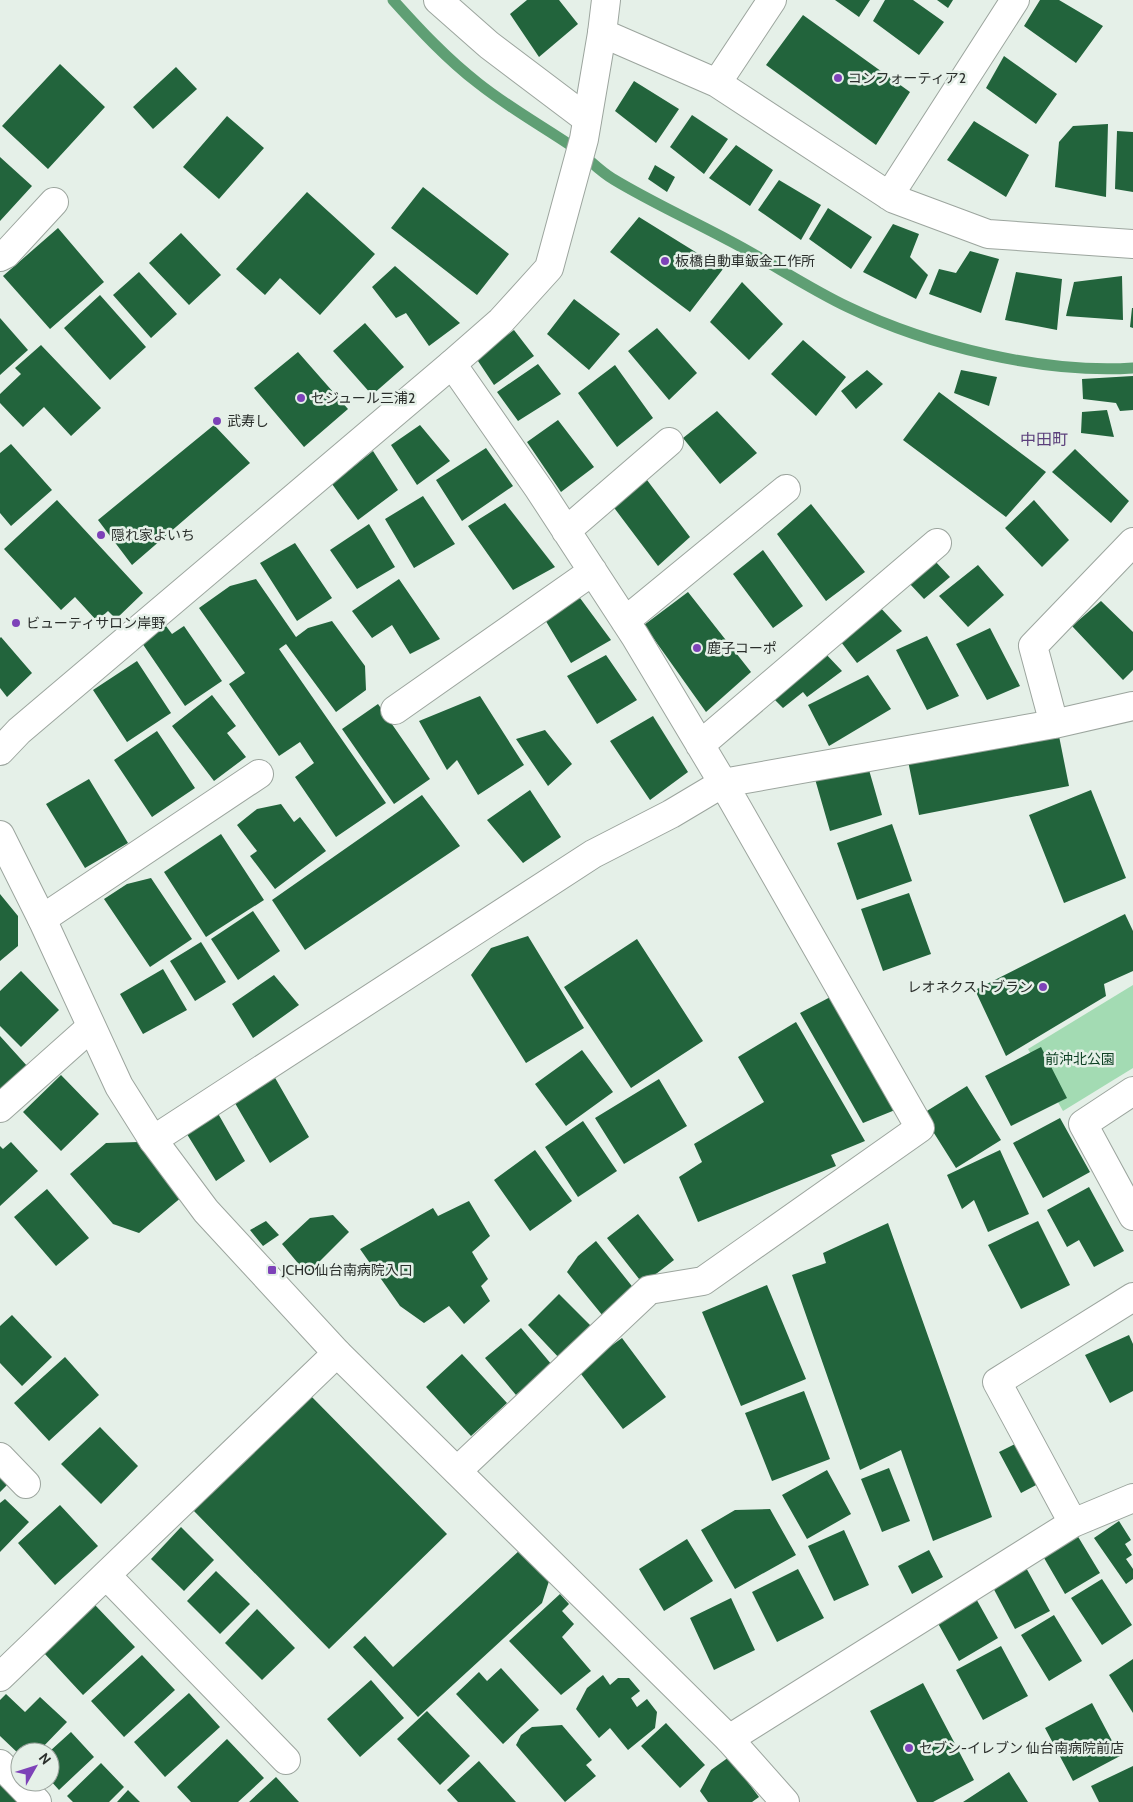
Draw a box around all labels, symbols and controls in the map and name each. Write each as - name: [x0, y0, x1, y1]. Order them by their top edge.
- place label: コンフォーティア2: [848, 69, 966, 87]
- marker: コンフォーティア2: [832, 72, 844, 84]
- place label: 板橋自動車鈑金工作所: [675, 252, 815, 270]
- marker: 板橋自動車鈑金工作所: [659, 255, 671, 267]
- place label: セジュール三浦2: [311, 389, 415, 407]
- marker: セジュール三浦2: [295, 392, 307, 404]
- place label: 武寿し: [227, 412, 269, 430]
- marker: 武寿し: [211, 415, 223, 427]
- district label: 中田町: [1020, 430, 1068, 449]
- place label: 隠れ家よいち: [111, 526, 195, 544]
- marker: 隠れ家よいち: [95, 529, 107, 541]
- place label: ビューティサロン岸野: [26, 614, 165, 632]
- marker: ビューティサロン岸野: [10, 617, 22, 629]
- place label: 鹿子コーポ: [707, 639, 777, 657]
- marker: 鹿子コーポ: [691, 642, 703, 654]
- place label: レオネクストブラン: [907, 978, 1033, 996]
- marker: レオネクストブラン: [1037, 981, 1049, 993]
- park label: 前沖北公園: [1045, 1050, 1115, 1068]
- place label: JCHO仙台南病院入口: [281, 1261, 413, 1279]
- marker: JCHO仙台南病院入口: [266, 1264, 278, 1276]
- place label: セブン-イレブン 仙台南病院前店: [919, 1739, 1124, 1757]
- north arrow: [10, 1742, 60, 1792]
- marker: セブン-イレブン 仙台南病院前店: [903, 1742, 915, 1754]
- text: N: [35, 1749, 55, 1768]

